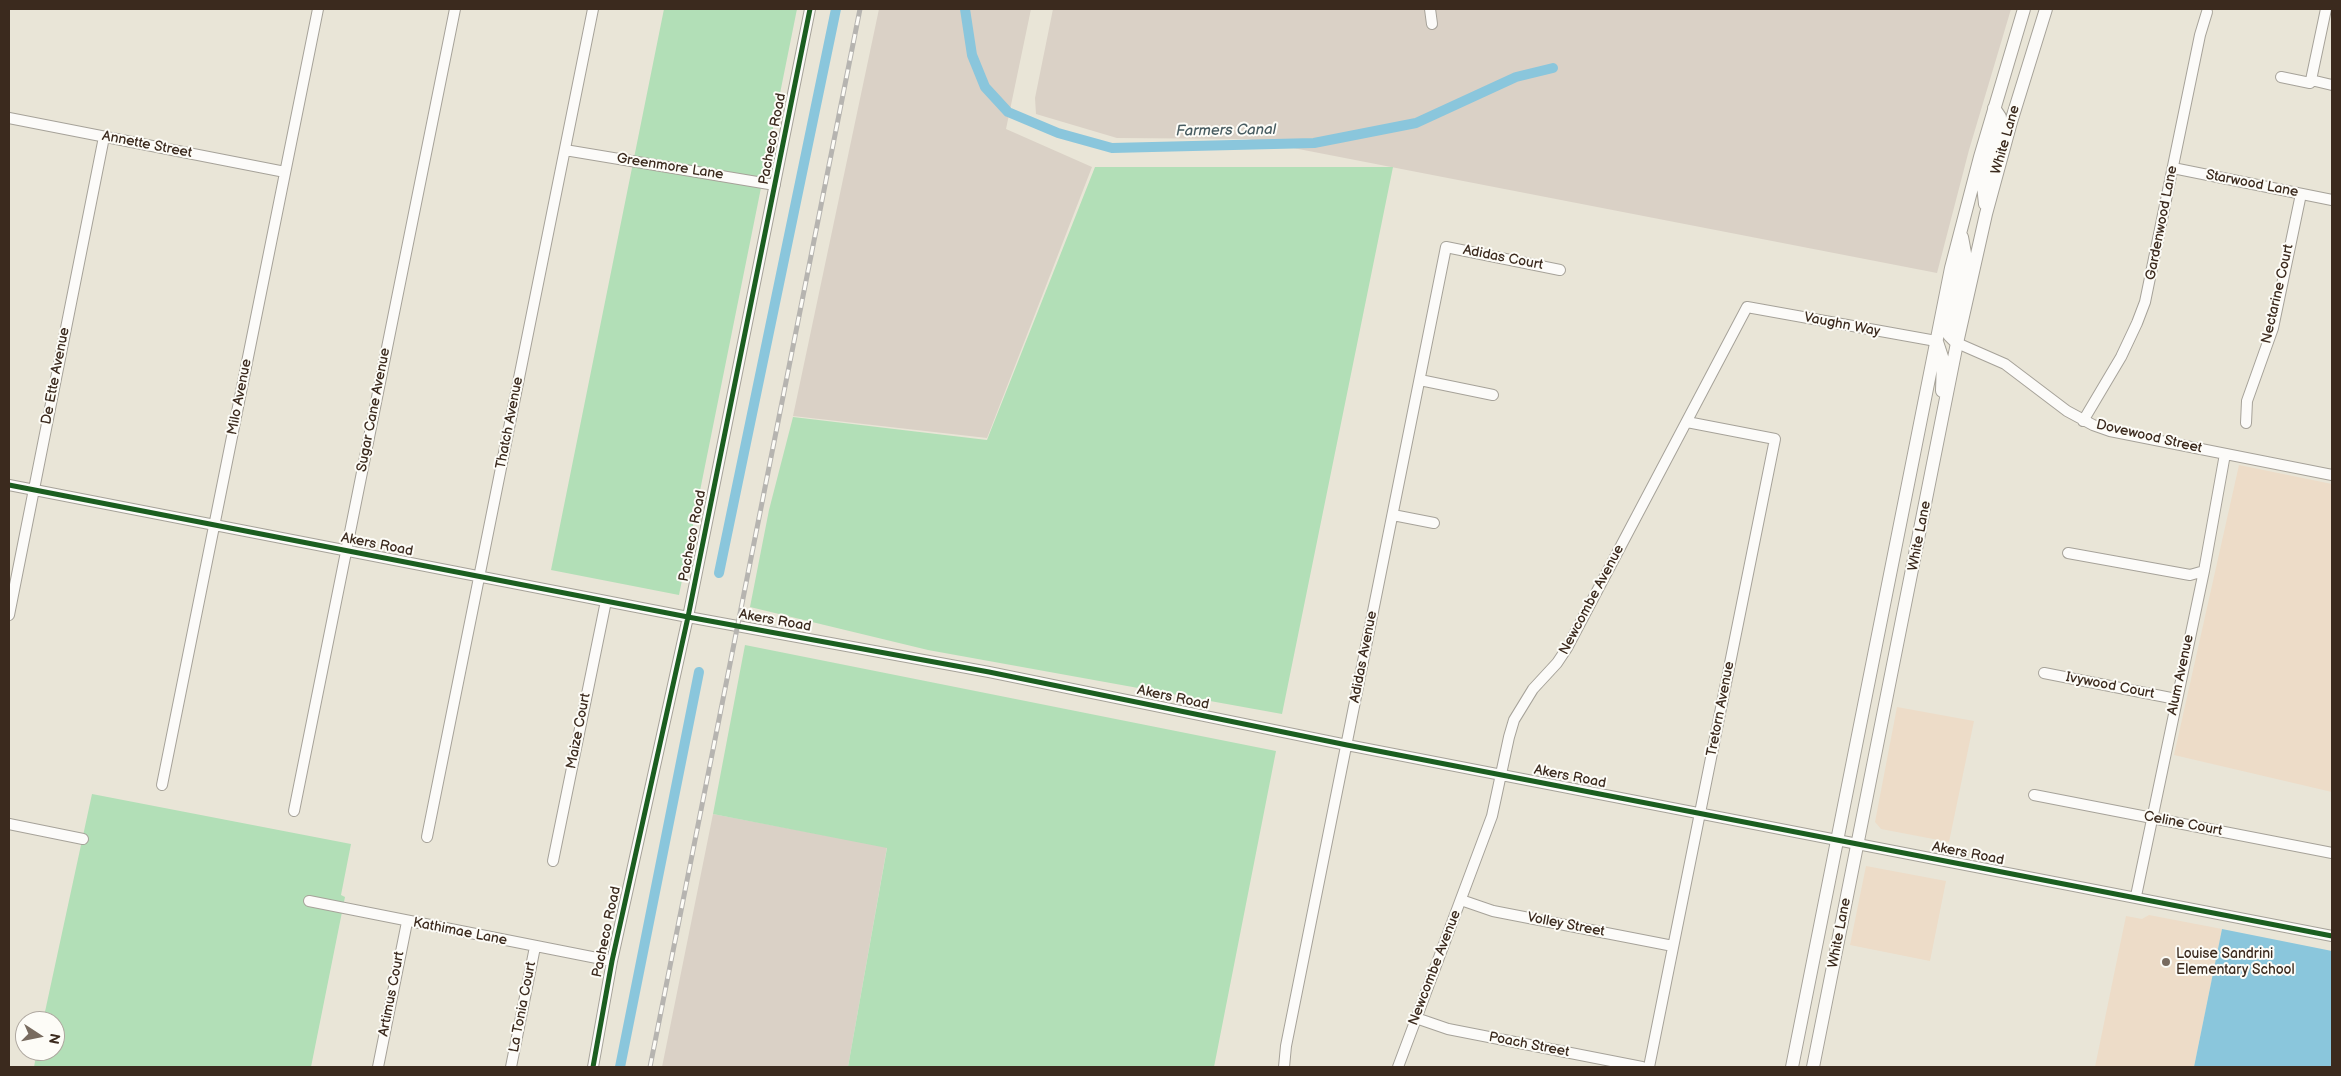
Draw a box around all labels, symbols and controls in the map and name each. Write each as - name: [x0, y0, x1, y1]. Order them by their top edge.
- street label: Pacheco Road: [756, 92, 790, 186]
- street label: White Lane: [1988, 104, 2024, 176]
- water label: Farmers Canal: [1176, 121, 1276, 141]
- street label: Annette Street: [101, 128, 193, 162]
- street label: Greenmore Lane: [615, 150, 725, 184]
- street label: Gardenwood Lane: [2143, 164, 2181, 282]
- street label: Starwood Lane: [2204, 167, 2300, 201]
- street label: Adidas Court: [1461, 242, 1545, 274]
- street label: Nectarine Court: [2258, 243, 2298, 345]
- street label: Vaughn Way: [1803, 309, 1881, 341]
- street label: De Ette Avenue: [38, 326, 74, 426]
- street label: Sugar Cane Avenue: [354, 347, 394, 473]
- street label: Milo Avenue: [224, 358, 256, 436]
- street label: Thatch Avenue: [493, 375, 527, 471]
- street label: Dovewood Street: [2094, 417, 2204, 457]
- street label: Pacheco Road: [676, 489, 710, 583]
- street label: White Lane: [1905, 500, 1935, 572]
- street label: Akers Road: [340, 530, 414, 560]
- street label: Newcombe Avenue: [1556, 542, 1628, 658]
- street label: Akers Road: [738, 606, 812, 636]
- street label: Adidas Avenue: [1347, 610, 1381, 704]
- street label: Alum Avenue: [2164, 633, 2198, 717]
- street label: Tretorn Avenue: [1704, 660, 1738, 758]
- street label: Ivywood Court: [2064, 669, 2156, 703]
- street label: Akers Road: [1136, 682, 1210, 714]
- street label: Maize Court: [563, 692, 595, 770]
- street label: Akers Road: [1533, 762, 1607, 792]
- street label: Celine Court: [2142, 808, 2224, 840]
- street label: Akers Road: [1931, 839, 2005, 869]
- street label: Pacheco Road: [589, 885, 625, 979]
- street label: White Lane: [1825, 897, 1855, 969]
- street label: Newcombe Avenue: [1405, 908, 1465, 1028]
- street label: Volley Street: [1526, 909, 1606, 941]
- street label: Kathimae Lane: [412, 915, 508, 949]
- place label: Louise Sandrini Elementary School: [2176, 946, 2295, 979]
- street label: Artimus Court: [376, 950, 408, 1038]
- marker: Louise Sandrini Elementary School: [2160, 956, 2172, 968]
- street label: La Tonia Court: [506, 960, 540, 1054]
- north arrow: [15, 1011, 65, 1061]
- street label: Poach Street: [1487, 1029, 1571, 1061]
- text: N: [45, 1032, 64, 1046]

